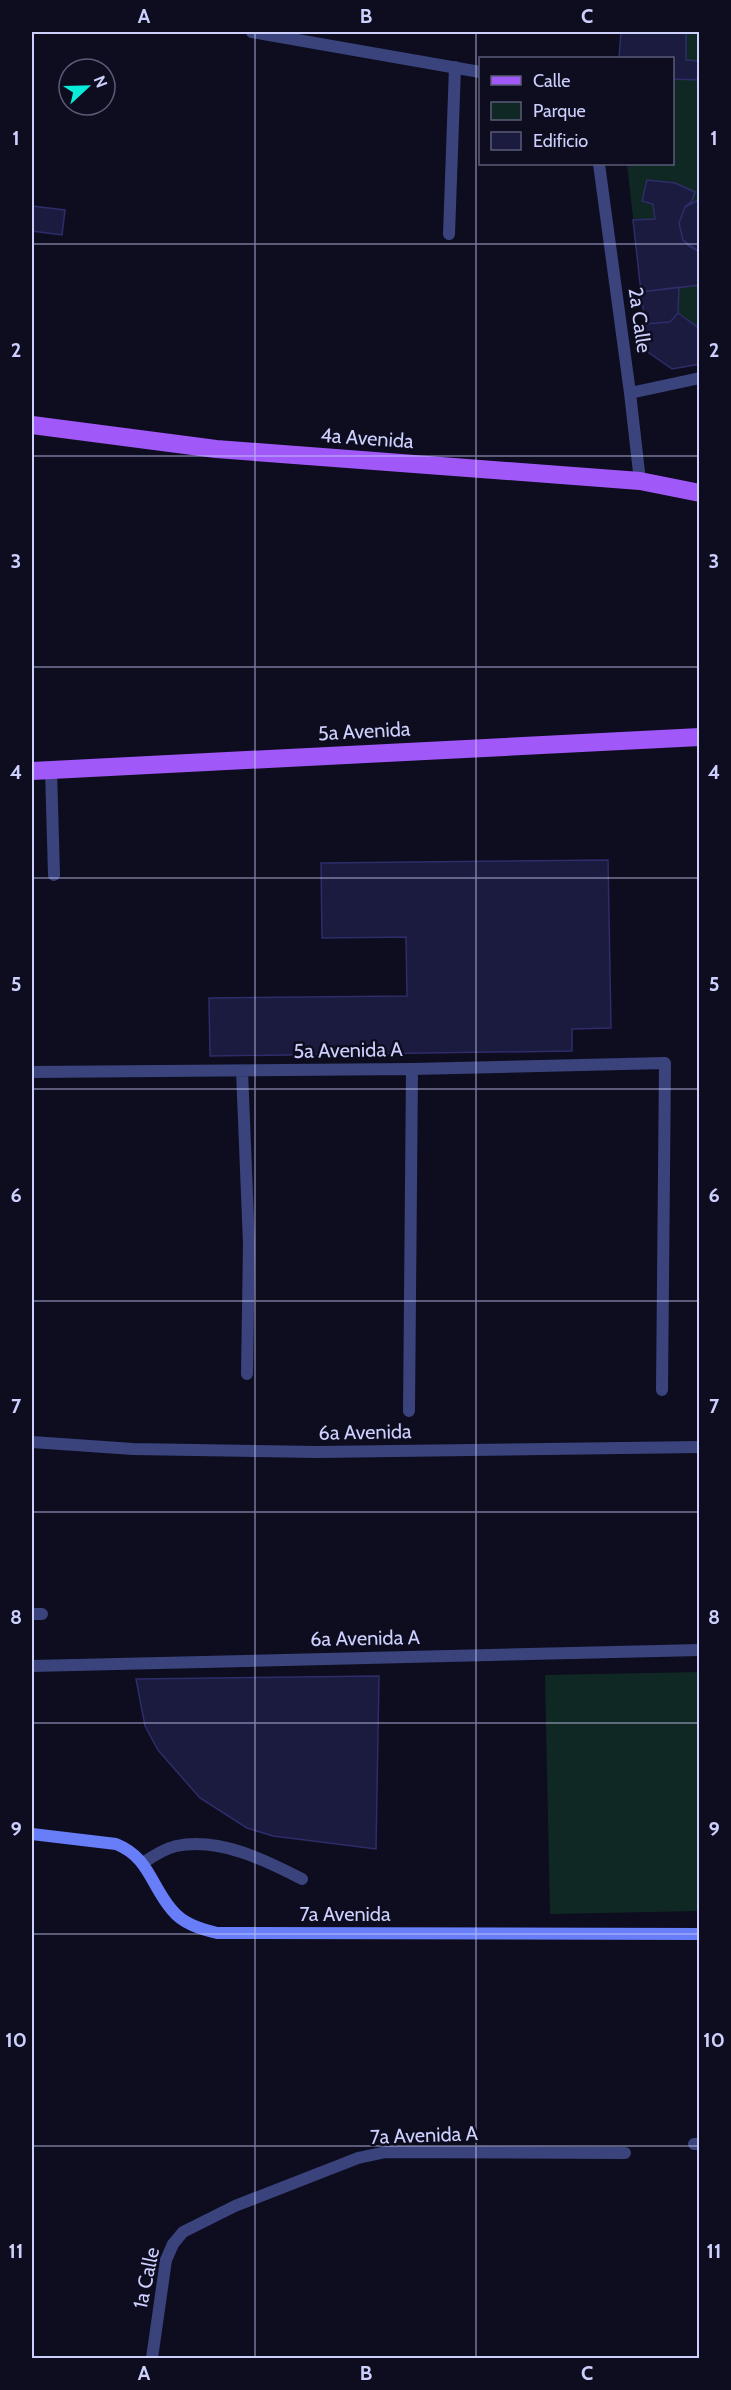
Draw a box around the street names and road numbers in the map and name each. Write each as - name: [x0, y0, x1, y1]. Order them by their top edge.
- street label: 2a Calle: [624, 286, 656, 354]
- street label: 4a Avenida: [320, 423, 415, 453]
- street label: 5a Avenida: [317, 717, 411, 745]
- street label: 5a Avenida A: [293, 1037, 404, 1063]
- street label: 6a Avenida: [318, 1419, 412, 1445]
- street label: 6a Avenida A: [310, 1625, 421, 1651]
- street label: 7a Avenida: [299, 1902, 391, 1926]
- street label: 7a Avenida A: [370, 2121, 479, 2149]
- street label: 1a Calle: [128, 2245, 164, 2311]

